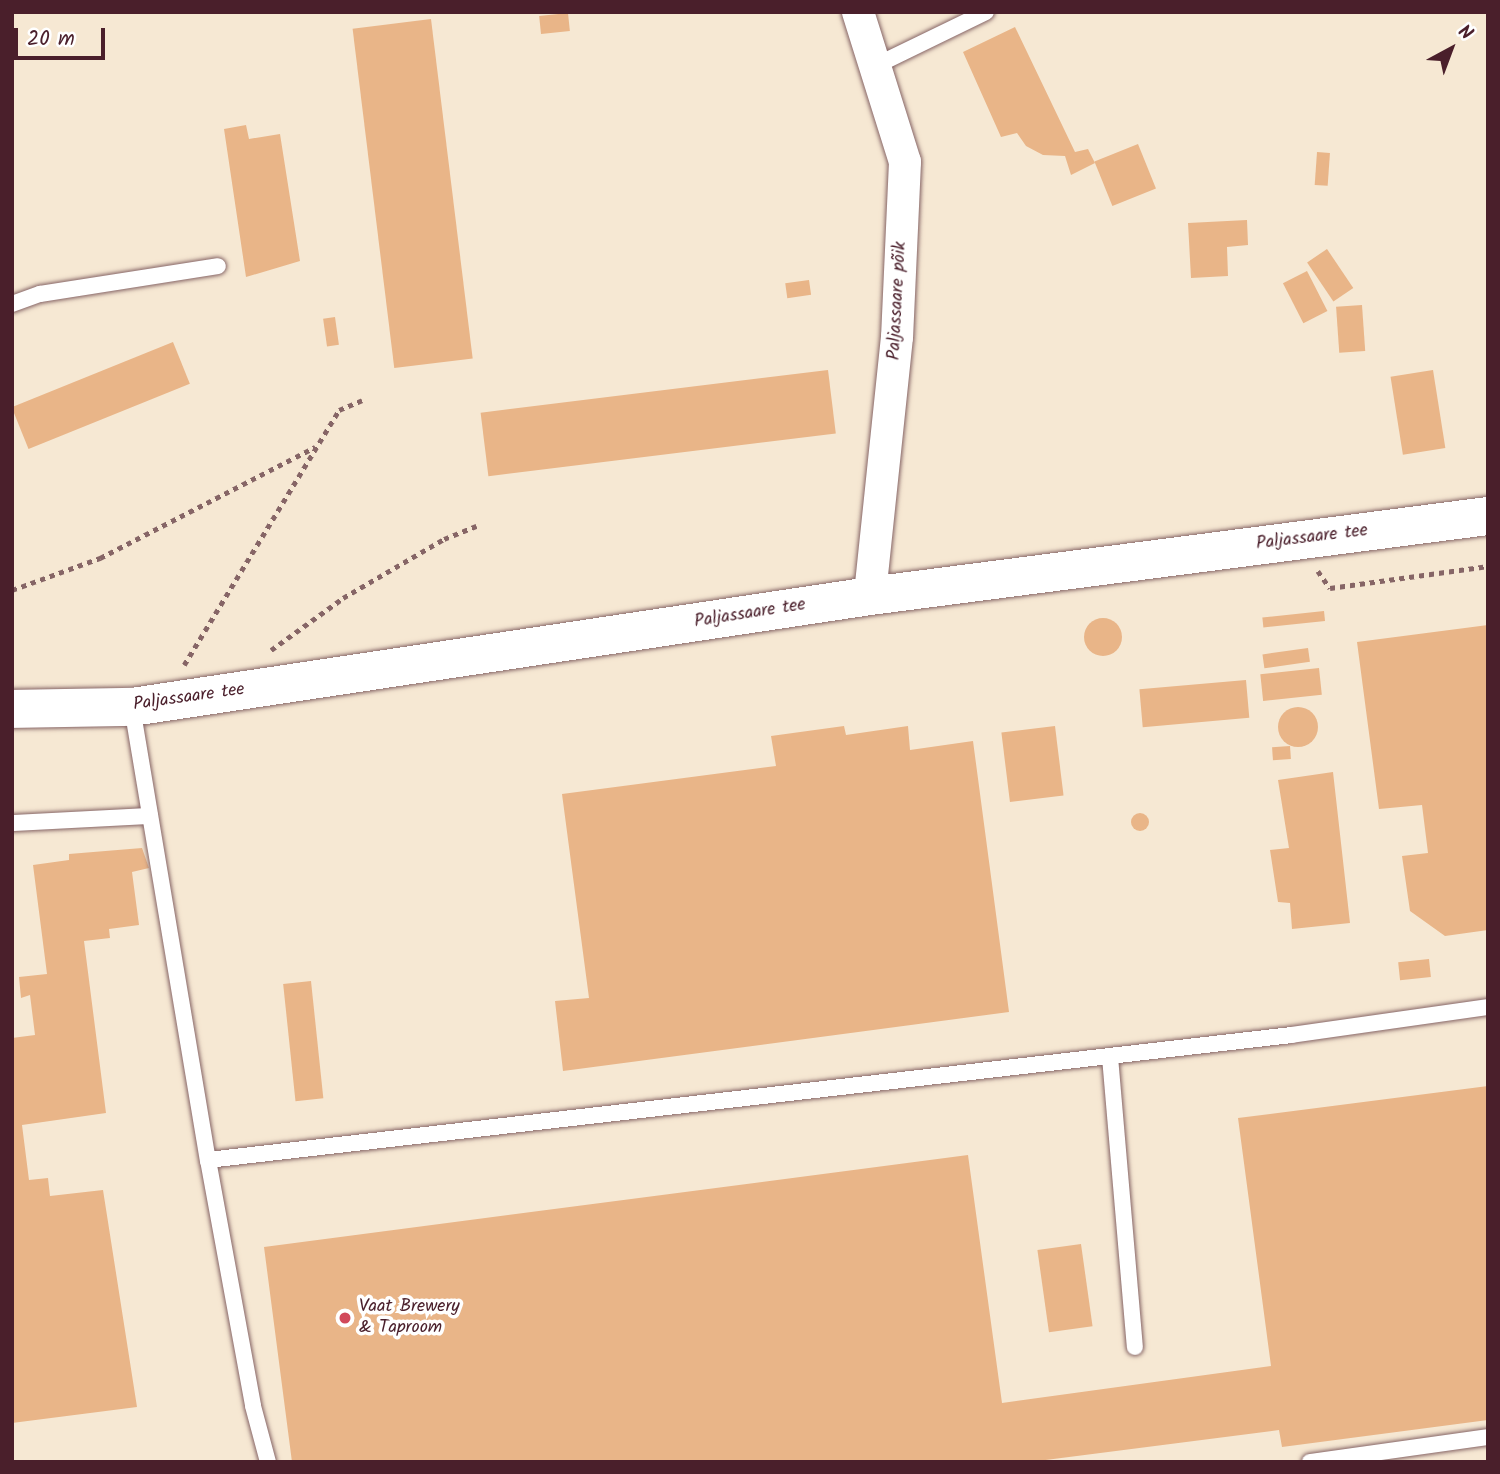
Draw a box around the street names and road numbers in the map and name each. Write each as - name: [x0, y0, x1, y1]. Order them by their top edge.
- street label: Paljassaare põik: [884, 241, 912, 361]
- street label: Paljassaare tee: [1255, 520, 1369, 556]
- street label: Paljassaare tee: [693, 595, 807, 633]
- street label: Paljassaare tee: [132, 679, 246, 717]

